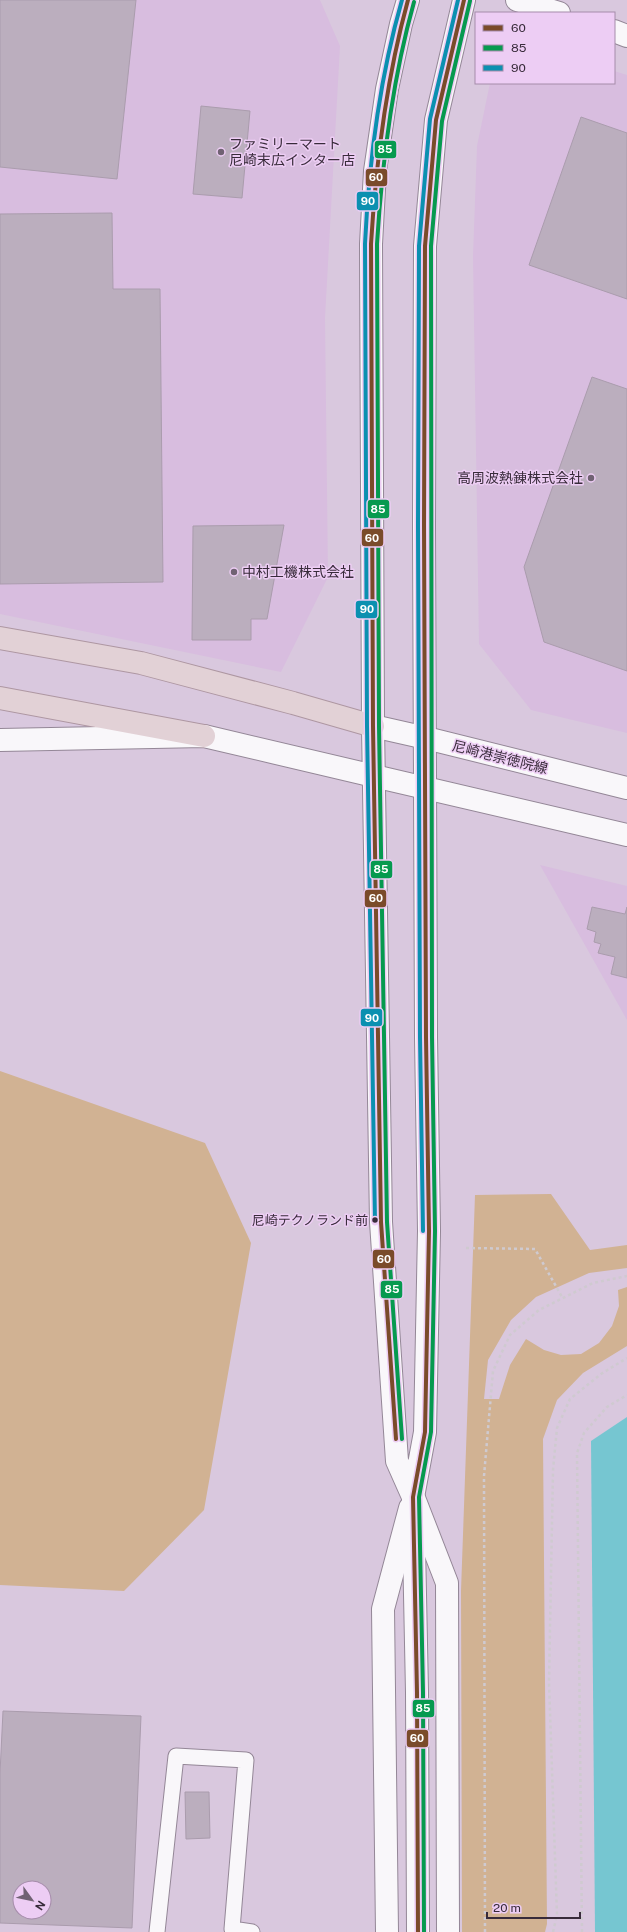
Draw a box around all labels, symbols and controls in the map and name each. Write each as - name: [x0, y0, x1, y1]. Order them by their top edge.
- legend: [475, 12, 615, 84]
- text: 60: [511, 21, 526, 35]
- text: 85: [511, 41, 527, 55]
- text: 90: [511, 61, 526, 75]
- place label: ファミリーマート 尼崎末広インター店: [229, 136, 355, 168]
- line badge: 85: [374, 140, 397, 159]
- text: 85: [378, 143, 392, 155]
- marker: ファミリーマート 尼崎末広インター店: [216, 147, 226, 157]
- line badge: 60: [365, 168, 388, 187]
- text: 60: [369, 171, 383, 183]
- line badge: 90: [356, 191, 379, 211]
- text: 90: [361, 195, 375, 207]
- place label: 高周波熱錬株式会社: [457, 470, 583, 486]
- marker: 高周波熱錬株式会社: [586, 473, 596, 483]
- line badge: 85: [367, 499, 390, 519]
- text: 85: [371, 503, 385, 515]
- line badge: 60: [361, 528, 384, 547]
- text: 60: [365, 532, 379, 544]
- place label: 中村工機株式会社: [242, 564, 354, 580]
- marker: 中村工機株式会社: [229, 567, 239, 577]
- line badge: 90: [355, 600, 378, 619]
- text: 90: [360, 603, 374, 615]
- street label: 尼崎港崇徳院線: [451, 737, 549, 777]
- line badge: 85: [370, 860, 393, 879]
- text: 85: [374, 863, 388, 875]
- line badge: 60: [364, 889, 387, 908]
- text: 60: [369, 892, 383, 904]
- line badge: 90: [360, 1008, 383, 1027]
- text: 90: [365, 1012, 379, 1024]
- place label: 尼崎テクノランド前: [252, 1213, 368, 1228]
- marker: 尼崎テクノランド前: [370, 1215, 380, 1225]
- line badge: 60: [372, 1249, 395, 1269]
- text: 60: [377, 1253, 391, 1265]
- line badge: 85: [380, 1280, 403, 1299]
- text: 85: [385, 1283, 399, 1295]
- line badge: 85: [412, 1699, 435, 1718]
- text: 85: [416, 1702, 430, 1714]
- line badge: 60: [406, 1729, 429, 1748]
- text: 60: [410, 1732, 424, 1744]
- north arrow: [12, 1880, 52, 1920]
- scale bar: [487, 1894, 580, 1920]
- text: N: [33, 1899, 48, 1912]
- text: 20 m: [493, 1901, 521, 1915]

